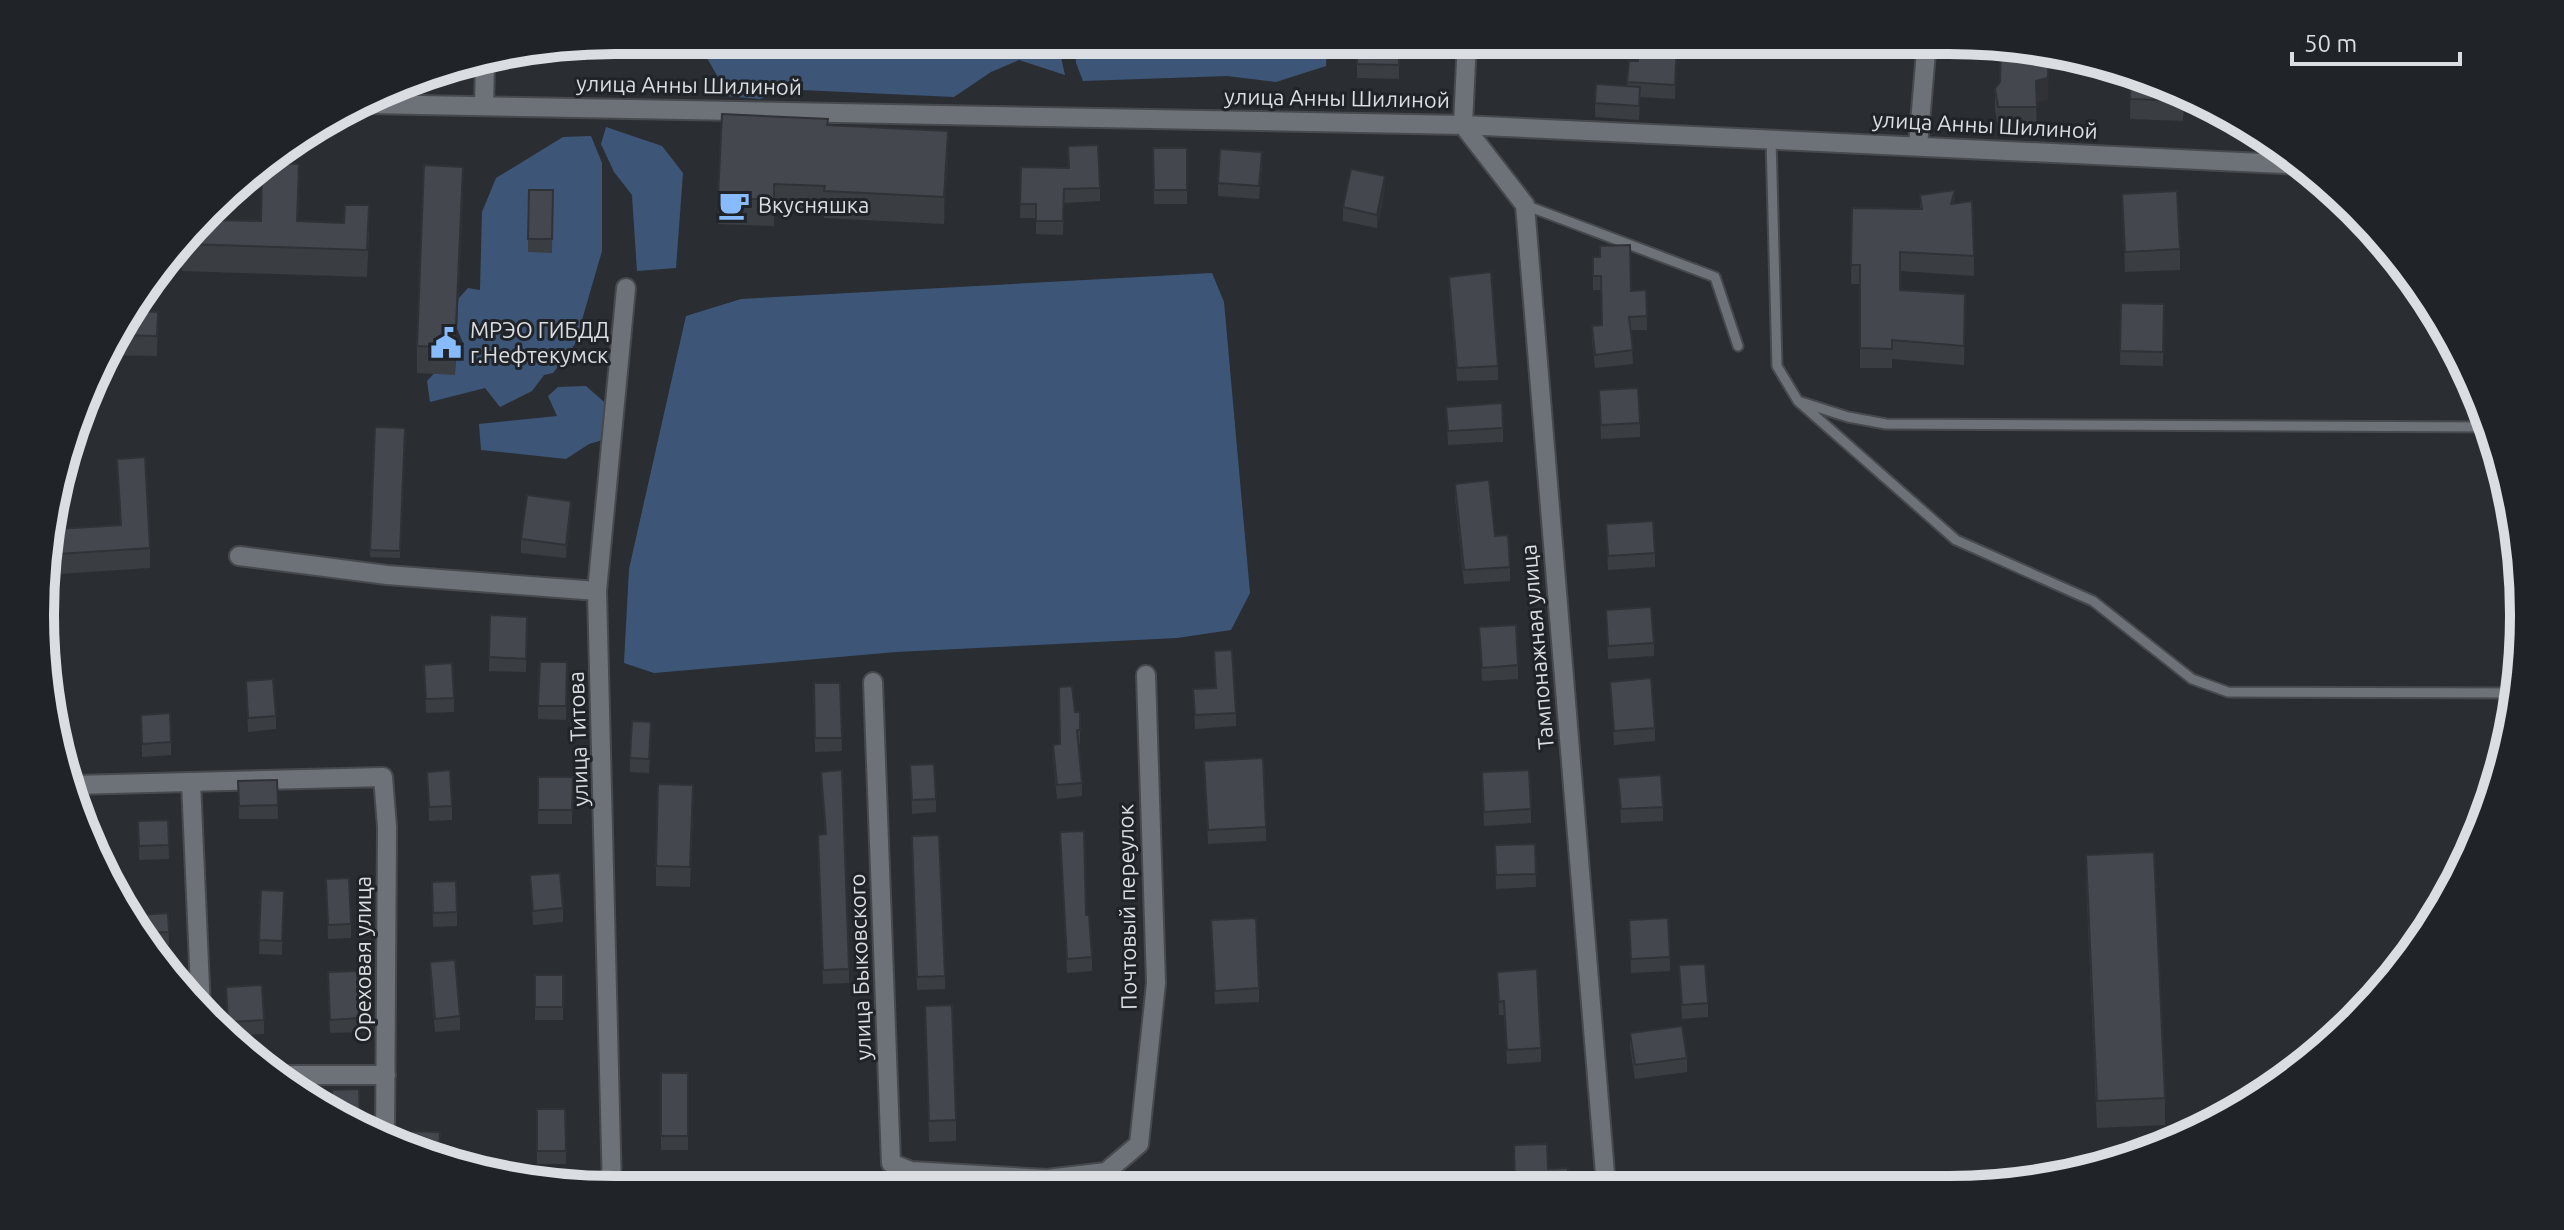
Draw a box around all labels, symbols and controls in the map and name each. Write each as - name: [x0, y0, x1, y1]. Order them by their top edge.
- scale bar: [2292, 16, 2460, 66]
- text: 50 m: [2304, 30, 2357, 57]
- street label: улица Анны Шилиной: [576, 70, 802, 99]
- street label: улица Анны Шилиной: [1224, 83, 1450, 112]
- street label: улица Анны Шилиной: [1872, 106, 2098, 143]
- cafe icon: Вкусняшка: [717, 188, 751, 222]
- place label: Вкусняшка: [758, 192, 869, 217]
- place label: МРЭО ГИБДД г.Нефтекумск: [470, 317, 609, 367]
- public building icon: МРЭО ГИБДД г.Нефтекумск: [429, 326, 463, 360]
- street label: Тампонажная улица: [1515, 543, 1558, 751]
- street label: улица Титова: [563, 671, 592, 807]
- street label: Почтовый переулок: [1112, 804, 1141, 1010]
- street label: улица Быковского: [844, 873, 875, 1061]
- street label: Ореховая улица: [350, 876, 375, 1042]

